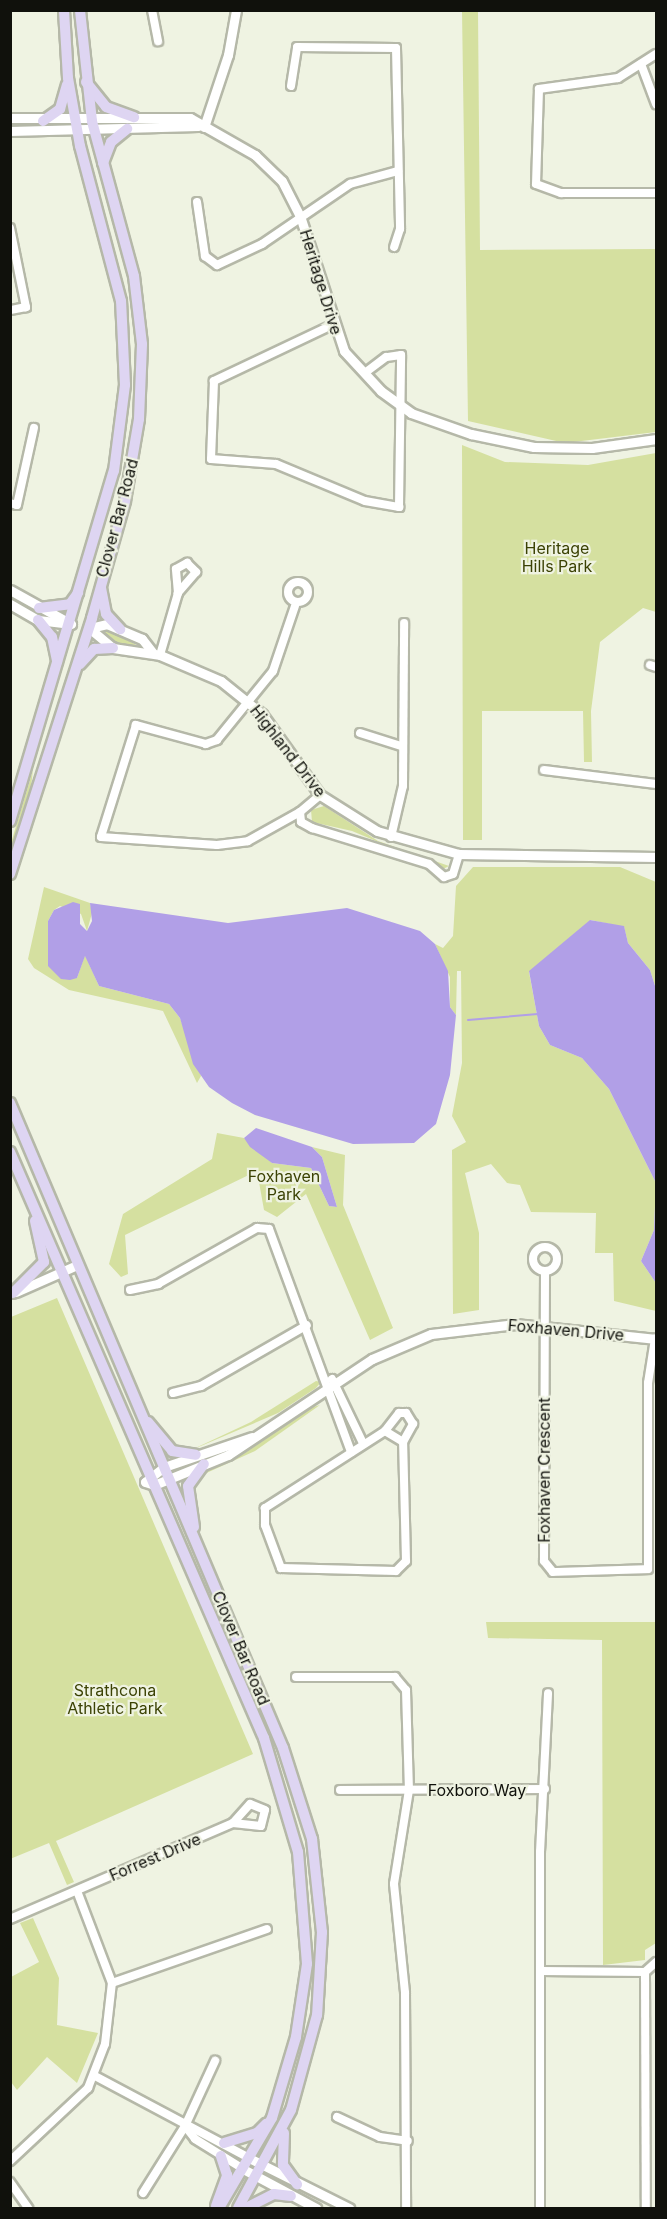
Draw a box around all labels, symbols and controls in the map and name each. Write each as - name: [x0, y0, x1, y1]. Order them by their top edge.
- street label: Heritage Drive: [296, 227, 346, 337]
- street label: Clover Bar Road: [92, 457, 142, 579]
- park label: Heritage Hills Park: [522, 538, 592, 576]
- street label: Highland Drive: [246, 701, 330, 801]
- park label: Foxhaven Park: [248, 1166, 320, 1204]
- street label: Foxhaven Drive: [507, 1315, 625, 1345]
- street label: Foxhaven Crescent: [534, 1397, 554, 1543]
- street label: Clover Bar Road: [208, 1588, 274, 1708]
- park label: Strathcona Athletic Park: [67, 1680, 163, 1718]
- street label: Foxboro Way: [428, 1780, 526, 1800]
- street label: Forrest Drive: [106, 1829, 204, 1885]

